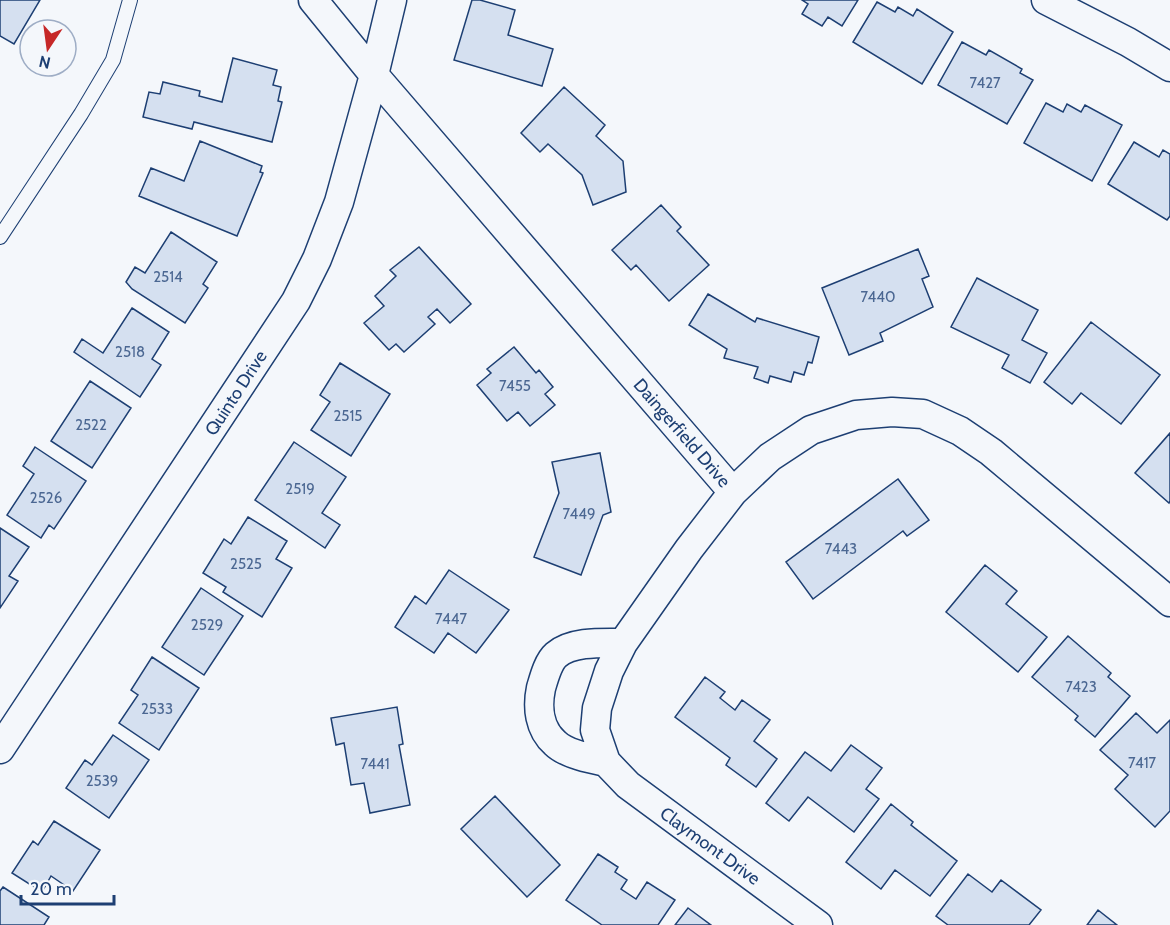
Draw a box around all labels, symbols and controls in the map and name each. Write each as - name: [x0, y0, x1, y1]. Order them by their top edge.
- north arrow: [18, 18, 78, 78]
- text: N: [37, 52, 52, 73]
- house number: 7427: [969, 74, 1001, 92]
- house number: 2514: [153, 268, 183, 286]
- house number: 7440: [861, 288, 895, 306]
- house number: 2518: [115, 343, 145, 361]
- street label: Quinto Drive: [200, 346, 272, 440]
- street label: Daingerfield Drive: [629, 374, 735, 492]
- house number: 7455: [499, 377, 531, 395]
- house number: 2515: [334, 407, 362, 425]
- house number: 2522: [75, 416, 107, 434]
- house number: 2519: [285, 480, 315, 498]
- house number: 2526: [30, 489, 62, 507]
- house number: 7449: [563, 505, 595, 523]
- house number: 7443: [825, 540, 857, 558]
- house number: 2525: [230, 555, 262, 573]
- house number: 7447: [435, 610, 467, 628]
- house number: 2529: [191, 616, 223, 634]
- house number: 7423: [1065, 678, 1097, 696]
- house number: 2533: [141, 700, 173, 718]
- house number: 7417: [1128, 754, 1157, 772]
- house number: 7441: [360, 755, 390, 773]
- house number: 2539: [86, 772, 118, 790]
- street label: Claymont Drive: [655, 802, 765, 890]
- scale bar: [21, 868, 114, 906]
- text: 20 m: [30, 878, 72, 900]

